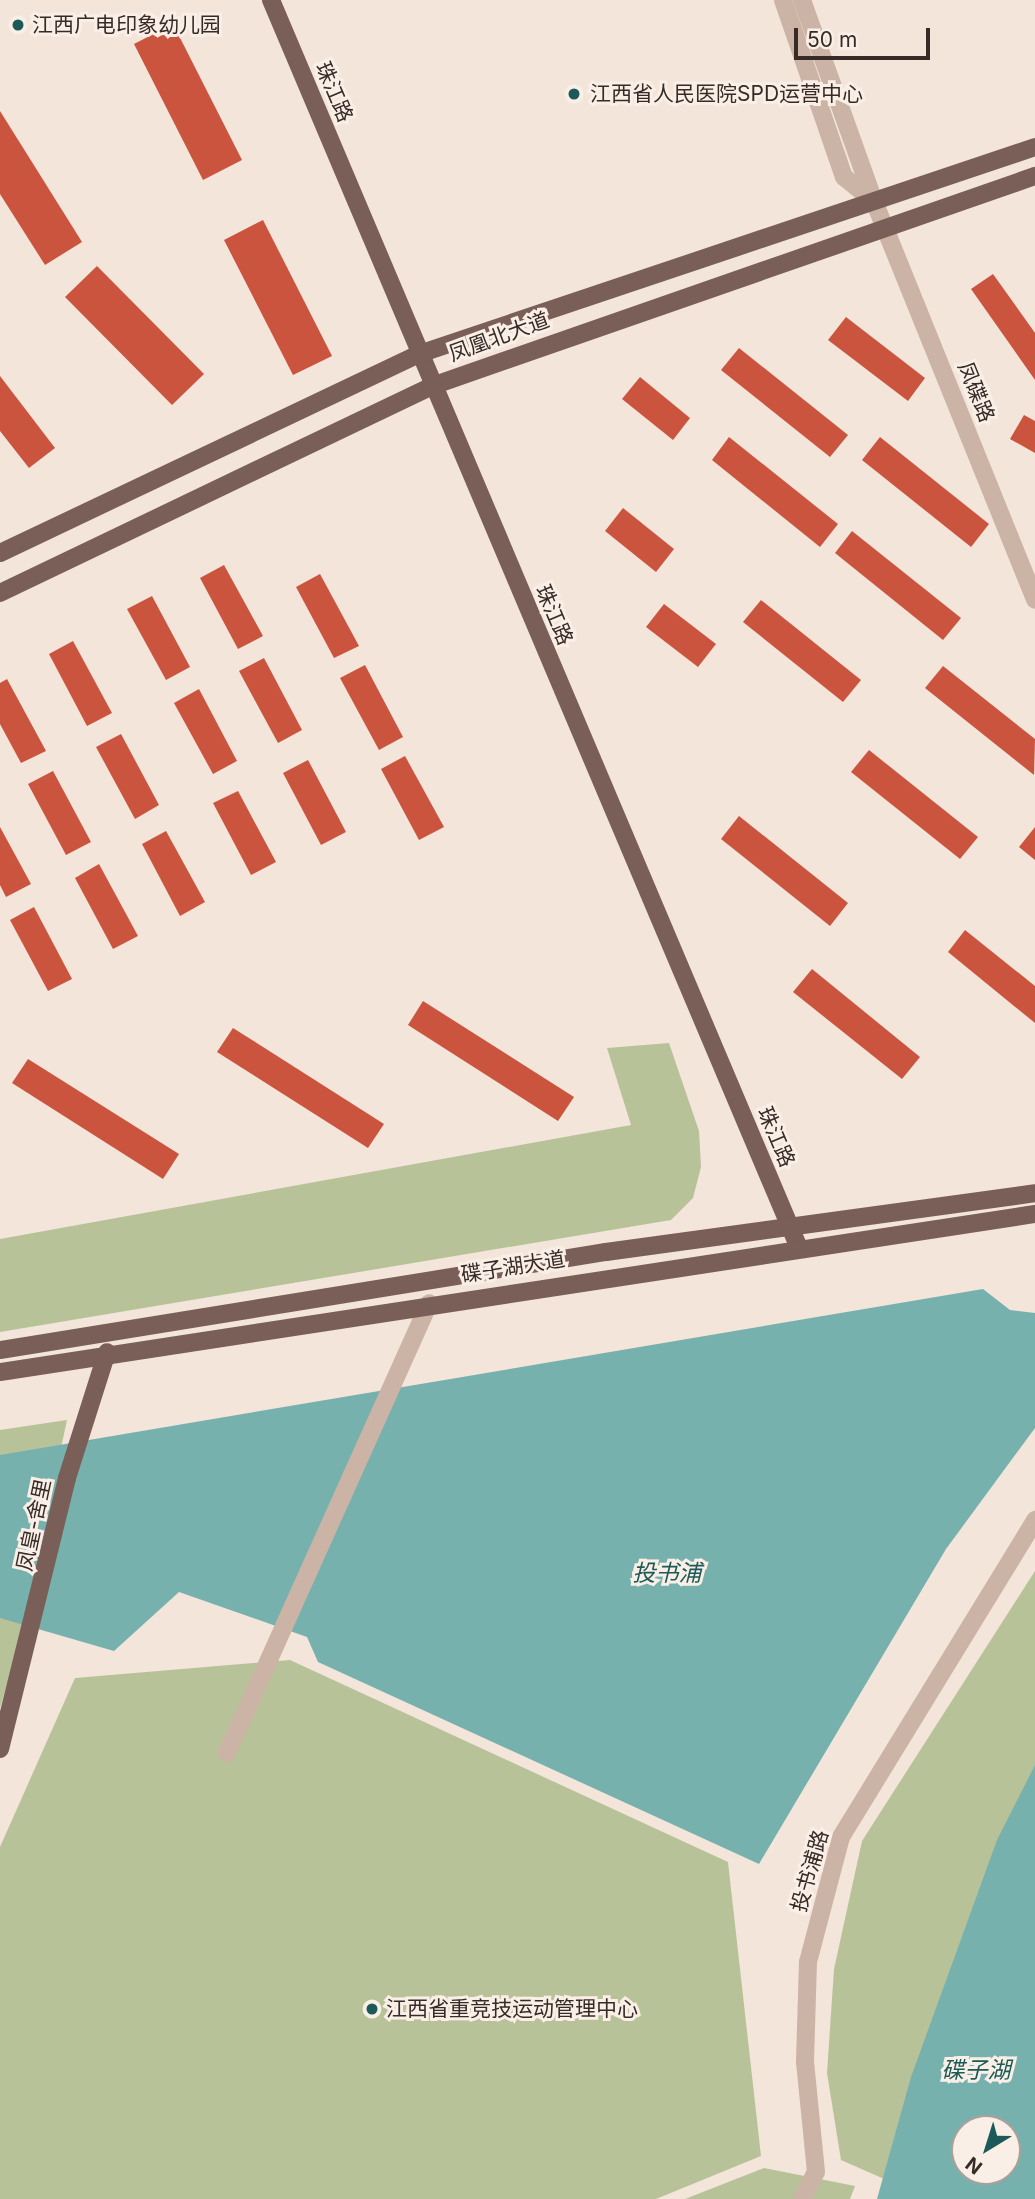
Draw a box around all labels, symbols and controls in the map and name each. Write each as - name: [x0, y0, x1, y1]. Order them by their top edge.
- place label: 江西广电印象幼儿园: [32, 12, 221, 38]
- scale bar: [797, 14, 934, 58]
- marker: 江西广电印象幼儿园: [10, 17, 26, 33]
- text: 50 m: [807, 27, 857, 52]
- street label: 珠江路: [310, 58, 358, 126]
- place label: 江西省人民医院SPD运营中心: [590, 81, 863, 107]
- marker: 江西省人民医院SPD运营中心: [564, 84, 584, 104]
- street label: 凤凰北大道: [445, 307, 553, 367]
- street label: 凤碟路: [953, 358, 999, 426]
- street label: 珠江路: [530, 581, 578, 649]
- street label: 珠江路: [752, 1103, 800, 1171]
- street label: 碟子湖大道: [459, 1246, 567, 1288]
- street label: 凤皇-舍里: [12, 1477, 56, 1573]
- water label: 投书浦: [633, 1559, 701, 1587]
- street label: 投书浦路: [786, 1827, 834, 1915]
- place label: 江西省重竞技运动管理中心: [386, 1996, 638, 2022]
- marker: 江西省重竞技运动管理中心: [364, 2001, 380, 2017]
- water label: 碟子湖: [942, 2056, 1010, 2084]
- north arrow: [951, 2115, 1021, 2185]
- text: N: [961, 2152, 987, 2179]

